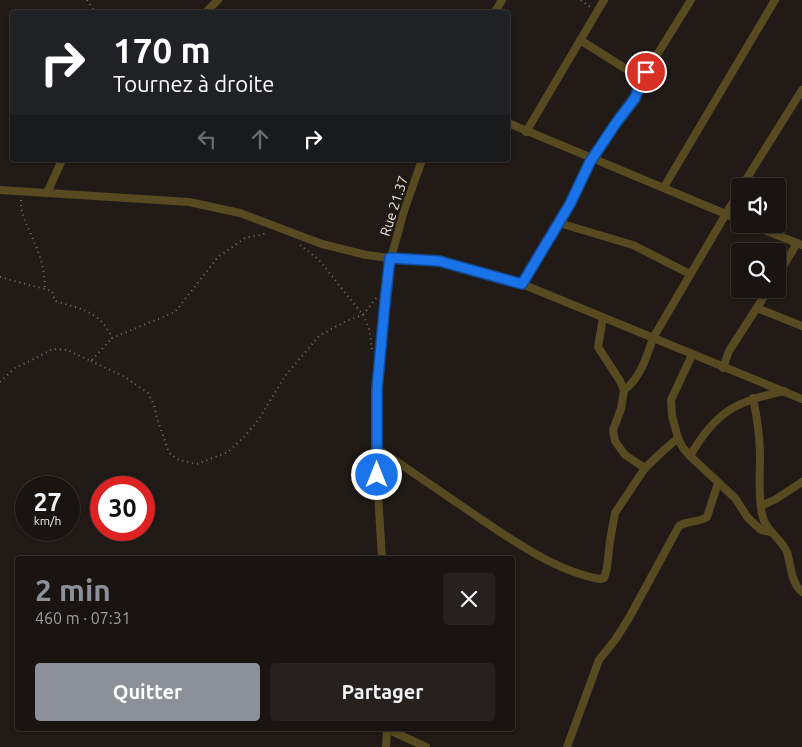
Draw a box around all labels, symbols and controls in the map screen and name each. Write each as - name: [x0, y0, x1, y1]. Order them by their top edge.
- icon: right: [30, 30, 95, 95]
- text: 170 m: [113, 30, 211, 70]
- pin: [625, 51, 667, 93]
- icon: arrive: [632, 58, 660, 86]
- text: Tournez à droite: [113, 71, 274, 96]
- icon: left: [193, 125, 221, 153]
- icon: ahead: [246, 125, 274, 153]
- icon: right: [299, 125, 327, 153]
- street label: Rue 21.37: [377, 174, 411, 238]
- map controls: [731, 178, 786, 298]
- button: sound: [731, 178, 786, 233]
- button: search: [731, 243, 786, 298]
- position arrow: [350, 448, 402, 500]
- speed limit sign: 30: [90, 476, 155, 541]
- text: 27: [33, 488, 62, 516]
- text: km/h: [34, 514, 61, 527]
- text: 2 min: [35, 573, 111, 607]
- button: close: [443, 573, 495, 625]
- text: 460 m · 07:31: [35, 609, 131, 627]
- button: Quitter: [35, 663, 260, 721]
- button: Partager: [270, 663, 495, 721]

